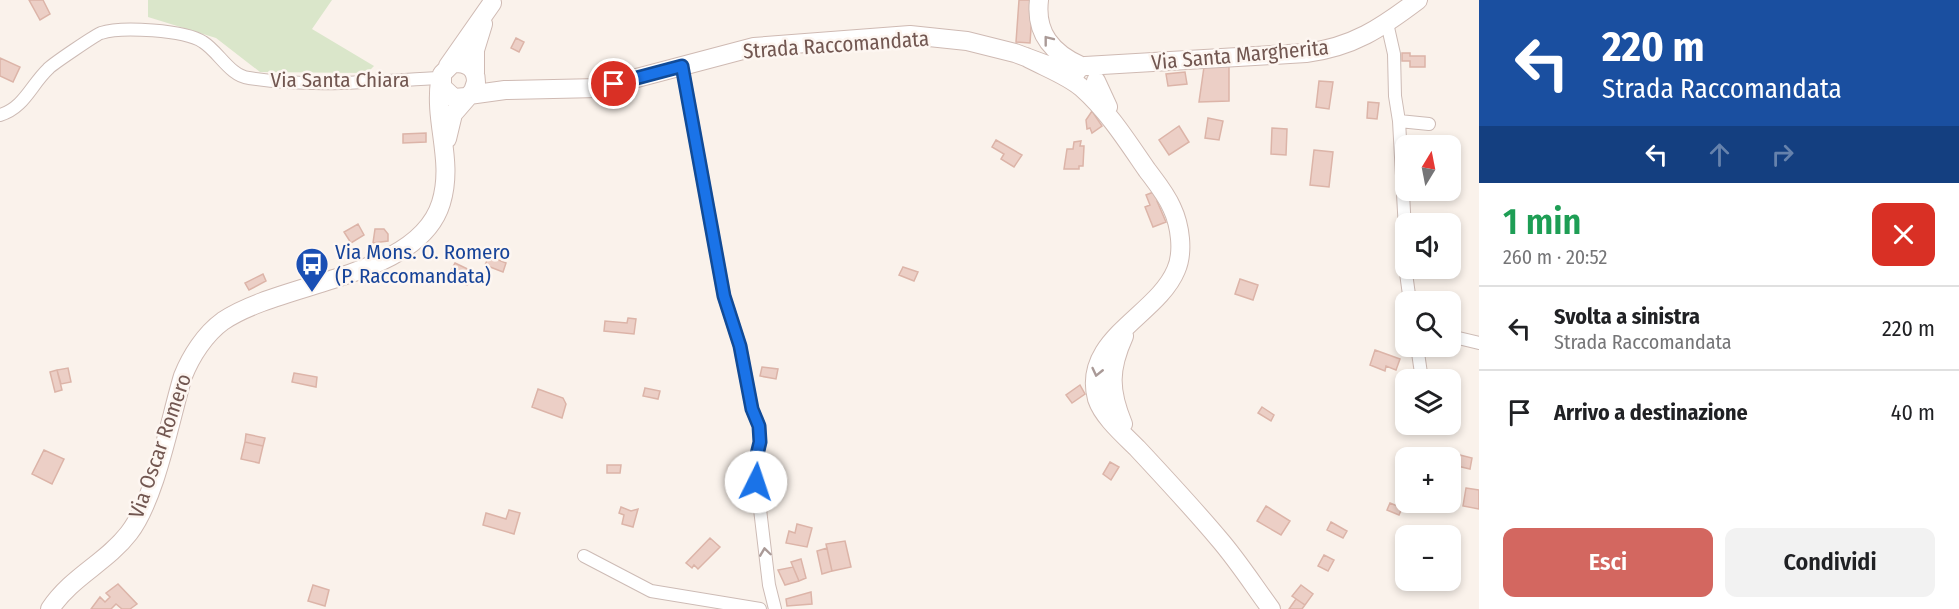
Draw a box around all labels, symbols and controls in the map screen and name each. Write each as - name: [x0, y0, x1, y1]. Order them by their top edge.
- text: 220 m: [1602, 22, 1705, 72]
- icon: left: [1503, 24, 1581, 102]
- street label: Strada Raccomandata: [742, 26, 930, 64]
- street label: Via Santa Margherita: [1150, 34, 1330, 76]
- one-way arrow: [1045, 36, 1056, 47]
- pin: [588, 58, 639, 109]
- street label: Via Santa Chiara: [271, 67, 410, 93]
- icon: arrive: [597, 67, 630, 100]
- text: Strada Raccomandata: [1602, 73, 1842, 105]
- north arrow: [1395, 135, 1461, 201]
- map controls: [1395, 135, 1461, 591]
- icon: left: [1640, 138, 1673, 171]
- icon: ahead: [1703, 138, 1736, 171]
- icon: right: [1766, 138, 1799, 171]
- text: 1 min: [1503, 200, 1581, 244]
- button: close: [1872, 203, 1935, 266]
- button: sound: [1395, 213, 1461, 279]
- place label: Via Mons. O. Romero (P. Raccomandata): [335, 239, 510, 289]
- text: 260 m · 20:52: [1503, 245, 1607, 269]
- bus stop icon: Via Mons. O. Romero (P. Raccomandata): [294, 246, 330, 293]
- button: search: [1395, 291, 1461, 357]
- text: Svolta a sinistra: [1554, 303, 1700, 330]
- icon: left: [1503, 312, 1536, 345]
- text: 220 m: [1882, 315, 1935, 342]
- text: Strada Raccomandata: [1554, 330, 1732, 354]
- one-way arrow: [1091, 367, 1104, 377]
- button: layers: [1395, 369, 1461, 435]
- street label: Via Oscar Romero: [123, 370, 197, 522]
- icon: arrive: [1503, 396, 1536, 429]
- text: Arrivo a destinazione: [1554, 399, 1748, 426]
- text: 40 m: [1891, 399, 1935, 426]
- button: +: [1395, 447, 1461, 513]
- position arrow: [724, 450, 788, 514]
- button: −: [1395, 525, 1461, 591]
- button: Esci: [1503, 528, 1713, 597]
- button: Condividi: [1725, 528, 1935, 597]
- one-way arrow: [759, 547, 771, 557]

